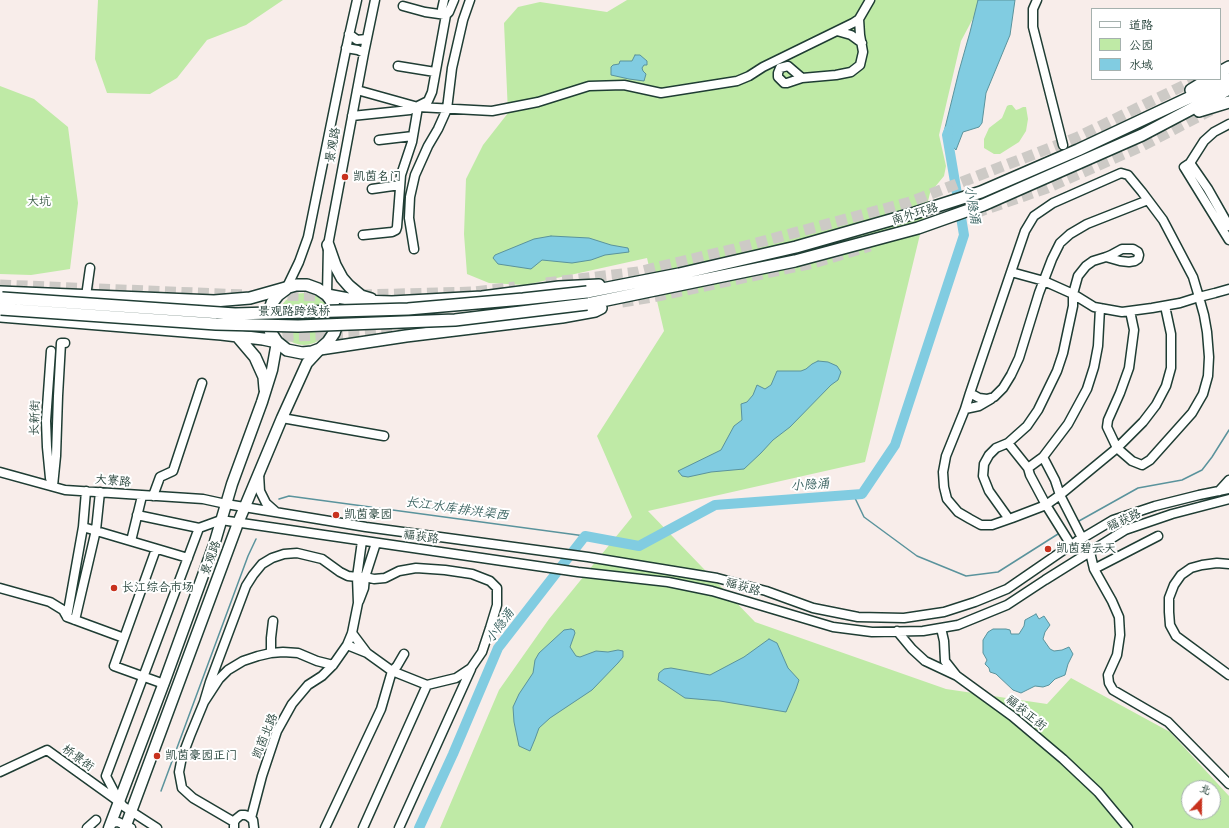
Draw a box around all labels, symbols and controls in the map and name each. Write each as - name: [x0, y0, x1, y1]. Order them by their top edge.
- legend: [1091, 8, 1221, 80]
- text: 道路: [1129, 18, 1153, 32]
- text: 公园: [1129, 38, 1153, 52]
- text: 水域: [1129, 58, 1153, 72]
- street label: 景观路: [323, 126, 343, 164]
- place label: 凯茵名门: [353, 170, 401, 184]
- marker: 凯茵名门: [340, 172, 350, 182]
- water label: 小隐涌: [961, 184, 983, 226]
- park label: 大坑: [27, 195, 51, 209]
- street label: 南外环路: [890, 200, 940, 228]
- street label: 景观路跨线桥: [258, 305, 330, 319]
- street label: 长新街: [27, 400, 43, 436]
- street label: 大寮路: [94, 472, 132, 490]
- water label: 小隐涌: [790, 476, 830, 494]
- water label: 长江水库排洪渠西: [404, 494, 510, 524]
- street label: 福获路: [1105, 506, 1143, 534]
- place label: 凯茵豪园: [344, 508, 392, 522]
- marker: 凯茵豪园: [331, 510, 341, 520]
- street label: 福获路: [402, 527, 440, 547]
- street label: 景观路: [198, 539, 224, 577]
- place label: 凯茵碧云天: [1056, 542, 1116, 556]
- marker: 凯茵碧云天: [1043, 544, 1053, 554]
- street label: 福获路: [724, 575, 762, 599]
- place label: 长江综合市场: [122, 581, 194, 595]
- marker: 长江综合市场: [109, 583, 119, 593]
- water label: 小隐涌: [482, 606, 518, 646]
- street label: 福获正街: [1003, 692, 1049, 734]
- street label: 凯茵北路: [249, 711, 281, 761]
- street label: 桥景街: [59, 742, 97, 774]
- place label: 凯茵豪园正门: [165, 749, 237, 763]
- marker: 凯茵豪园正门: [152, 751, 162, 761]
- north arrow: [1181, 780, 1221, 820]
- text: 北: [1198, 781, 1213, 797]

